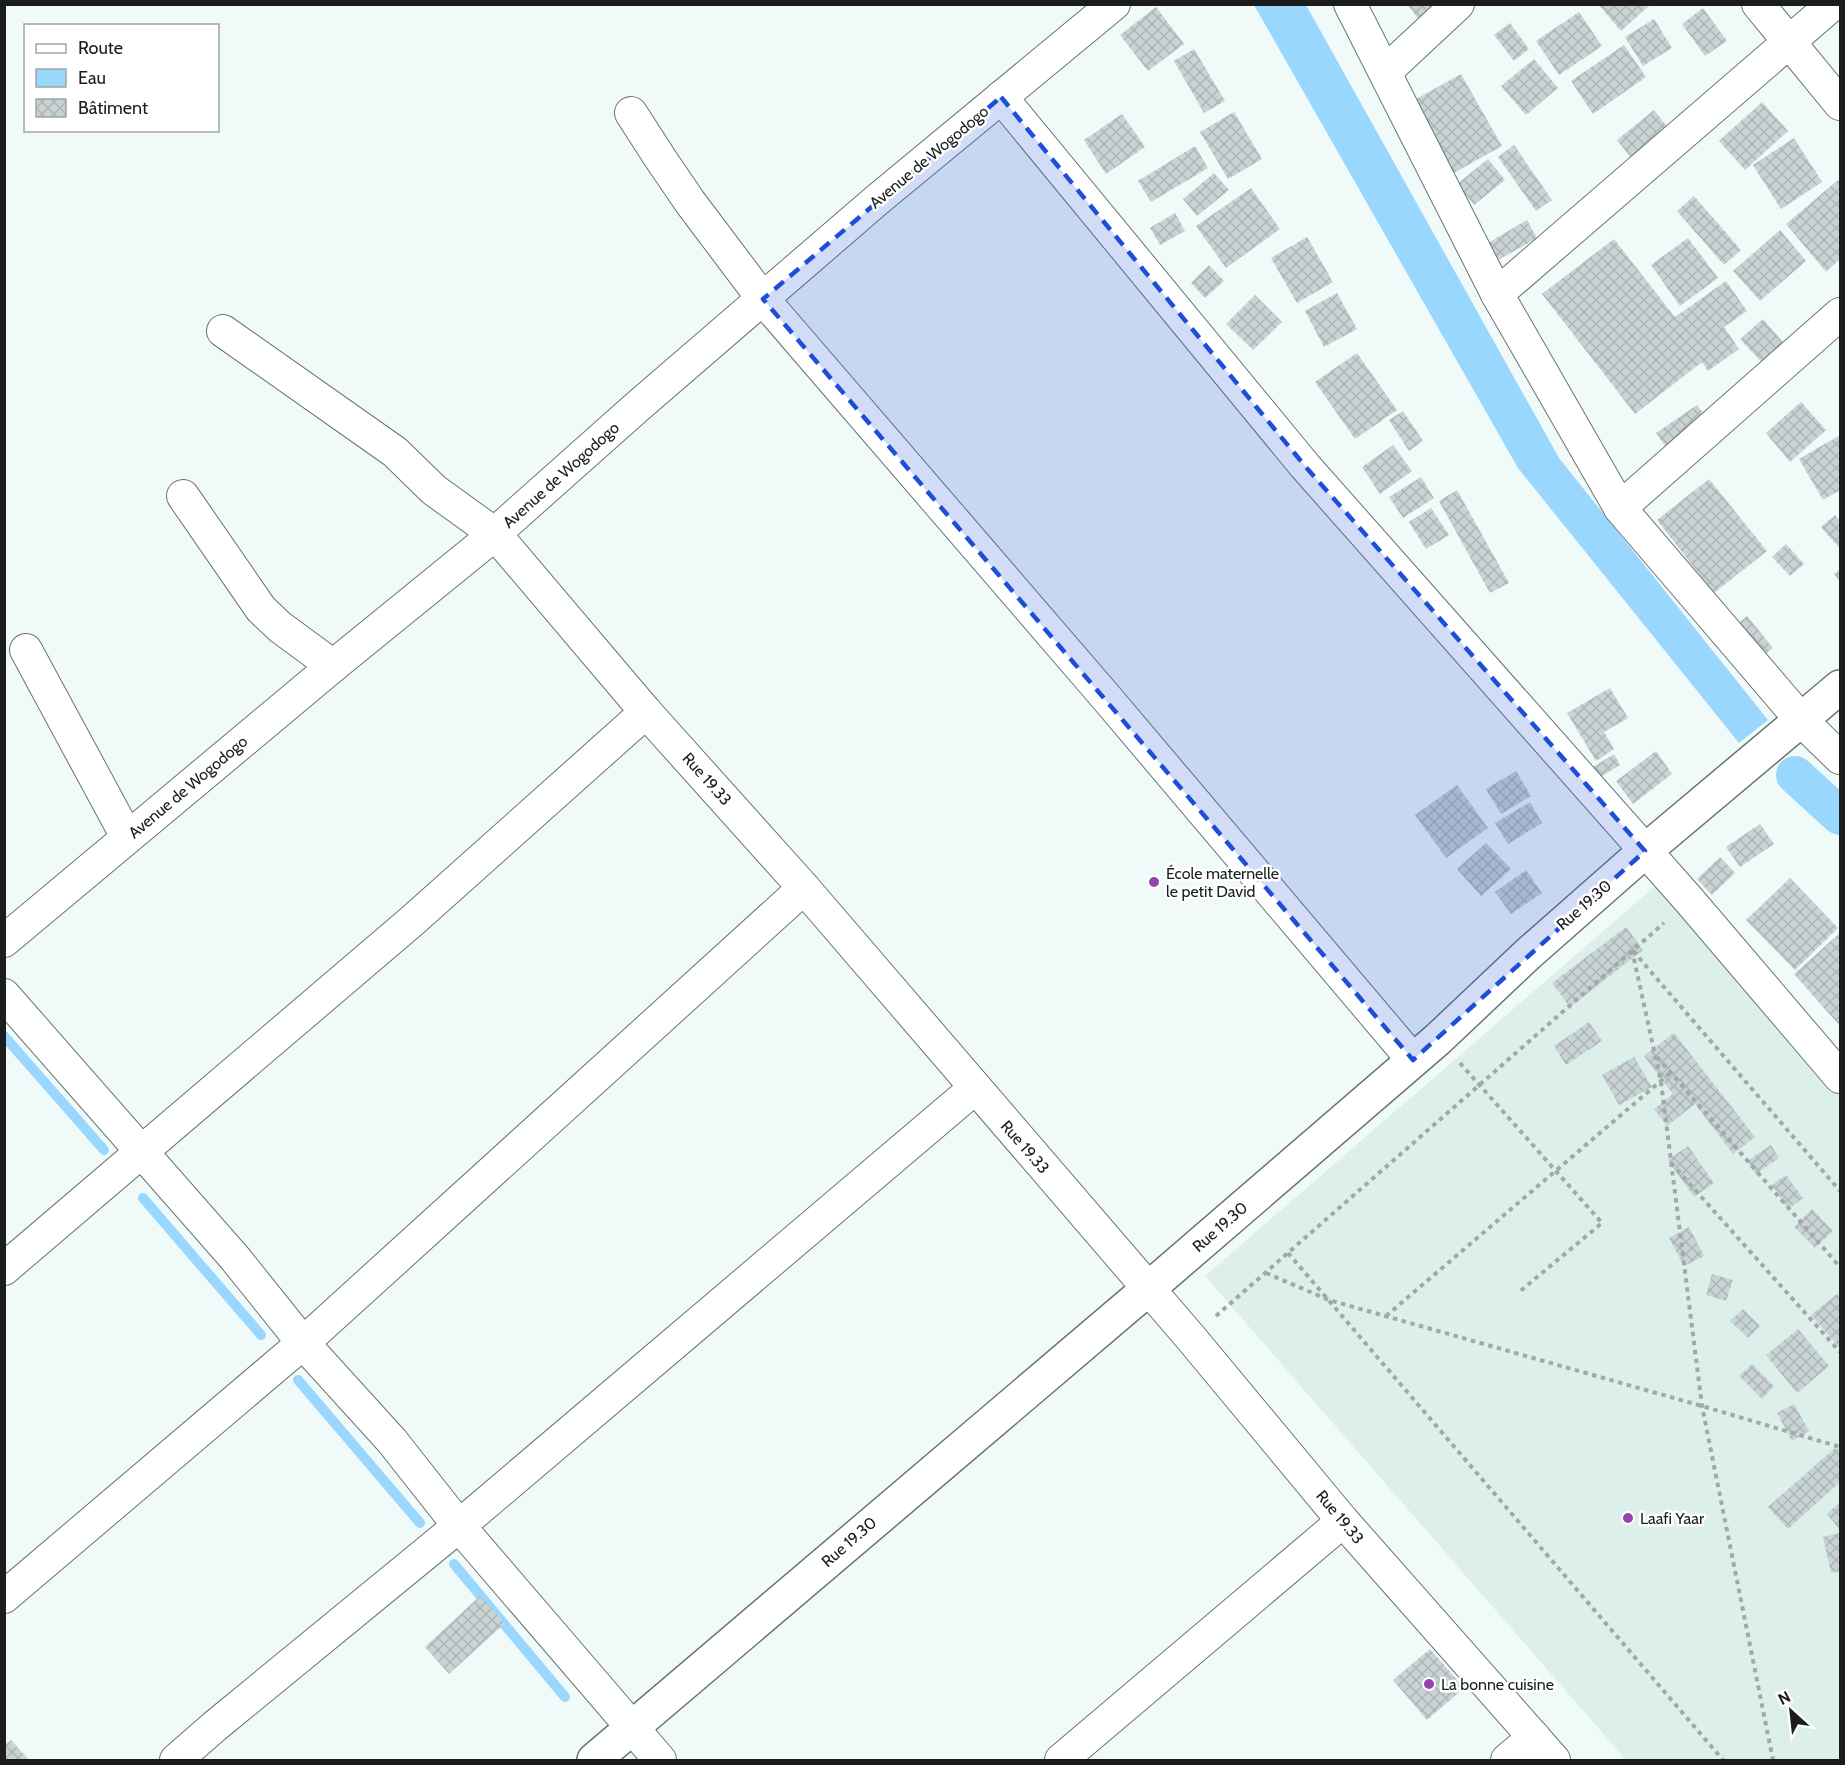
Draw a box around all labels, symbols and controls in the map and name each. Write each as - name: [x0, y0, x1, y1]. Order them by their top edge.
- legend: [24, 24, 219, 132]
- text: Route: [78, 37, 123, 59]
- text: Eau: [78, 67, 106, 89]
- text: Bâtiment: [78, 97, 148, 119]
- street label: Avenue de Wogodogo: [866, 102, 993, 212]
- street label: Avenue de Wogodogo: [499, 418, 623, 532]
- street label: Avenue de Wogodogo: [125, 732, 252, 842]
- street label: Rue 19.33: [678, 749, 736, 809]
- place label: École maternelle le petit David: [1166, 864, 1279, 901]
- marker: École maternelle le petit David: [1147, 875, 1161, 889]
- street label: Rue 19.30: [1553, 876, 1615, 934]
- street label: Rue 19.33: [997, 1117, 1053, 1177]
- street label: Rue 19.30: [1189, 1198, 1251, 1256]
- street label: Rue 19.33: [1312, 1486, 1368, 1548]
- place label: Laafi Yaar: [1640, 1509, 1705, 1528]
- marker: Laafi Yaar: [1621, 1511, 1635, 1525]
- street label: Rue 19.30: [818, 1513, 880, 1571]
- place label: La bonne cuisine: [1441, 1675, 1554, 1694]
- marker: La bonne cuisine: [1422, 1677, 1436, 1691]
- north arrow: [1761, 1681, 1821, 1741]
- text: N: [1775, 1687, 1794, 1709]

